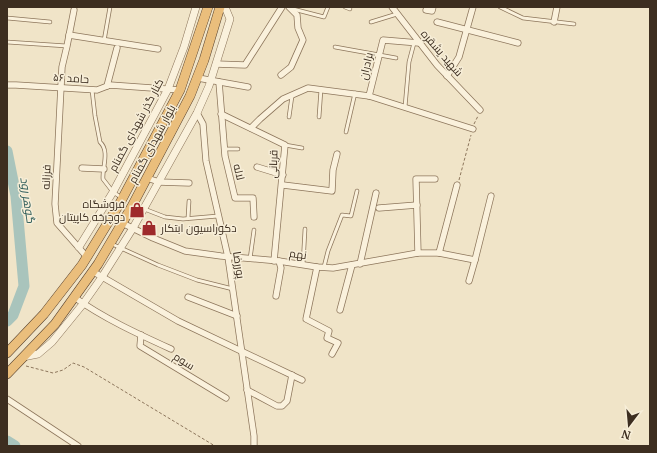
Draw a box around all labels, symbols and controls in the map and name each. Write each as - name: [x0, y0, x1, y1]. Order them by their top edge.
- street label: شهید یشقره: [418, 27, 466, 79]
- street label: برادران: [356, 51, 376, 81]
- street label: حامد ۵۶: [52, 70, 90, 86]
- street label: کنار گذر شهدای گمنام: [106, 76, 167, 174]
- street label: بلوار شهدای گمنام: [125, 102, 180, 186]
- street label: قربانی: [266, 149, 280, 179]
- street label: لاله: [230, 162, 248, 182]
- street label: فرزانه: [39, 164, 53, 190]
- water label: گوهر رود: [17, 176, 39, 225]
- place label: فروشگاه دوچرخه کاپیتان: [59, 197, 125, 224]
- shop icon: فروشگاه دوچرخه کاپیتان: [128, 201, 146, 219]
- shop icon: دکوراسیون ابتکار: [140, 219, 158, 237]
- place label: دکوراسیون ابتکار: [160, 221, 237, 235]
- street label: نهم: [288, 246, 308, 263]
- street label: پوررضا: [230, 250, 248, 280]
- street label: سوم: [170, 349, 197, 374]
- north arrow: [609, 405, 649, 445]
- text: N: [620, 427, 632, 443]

